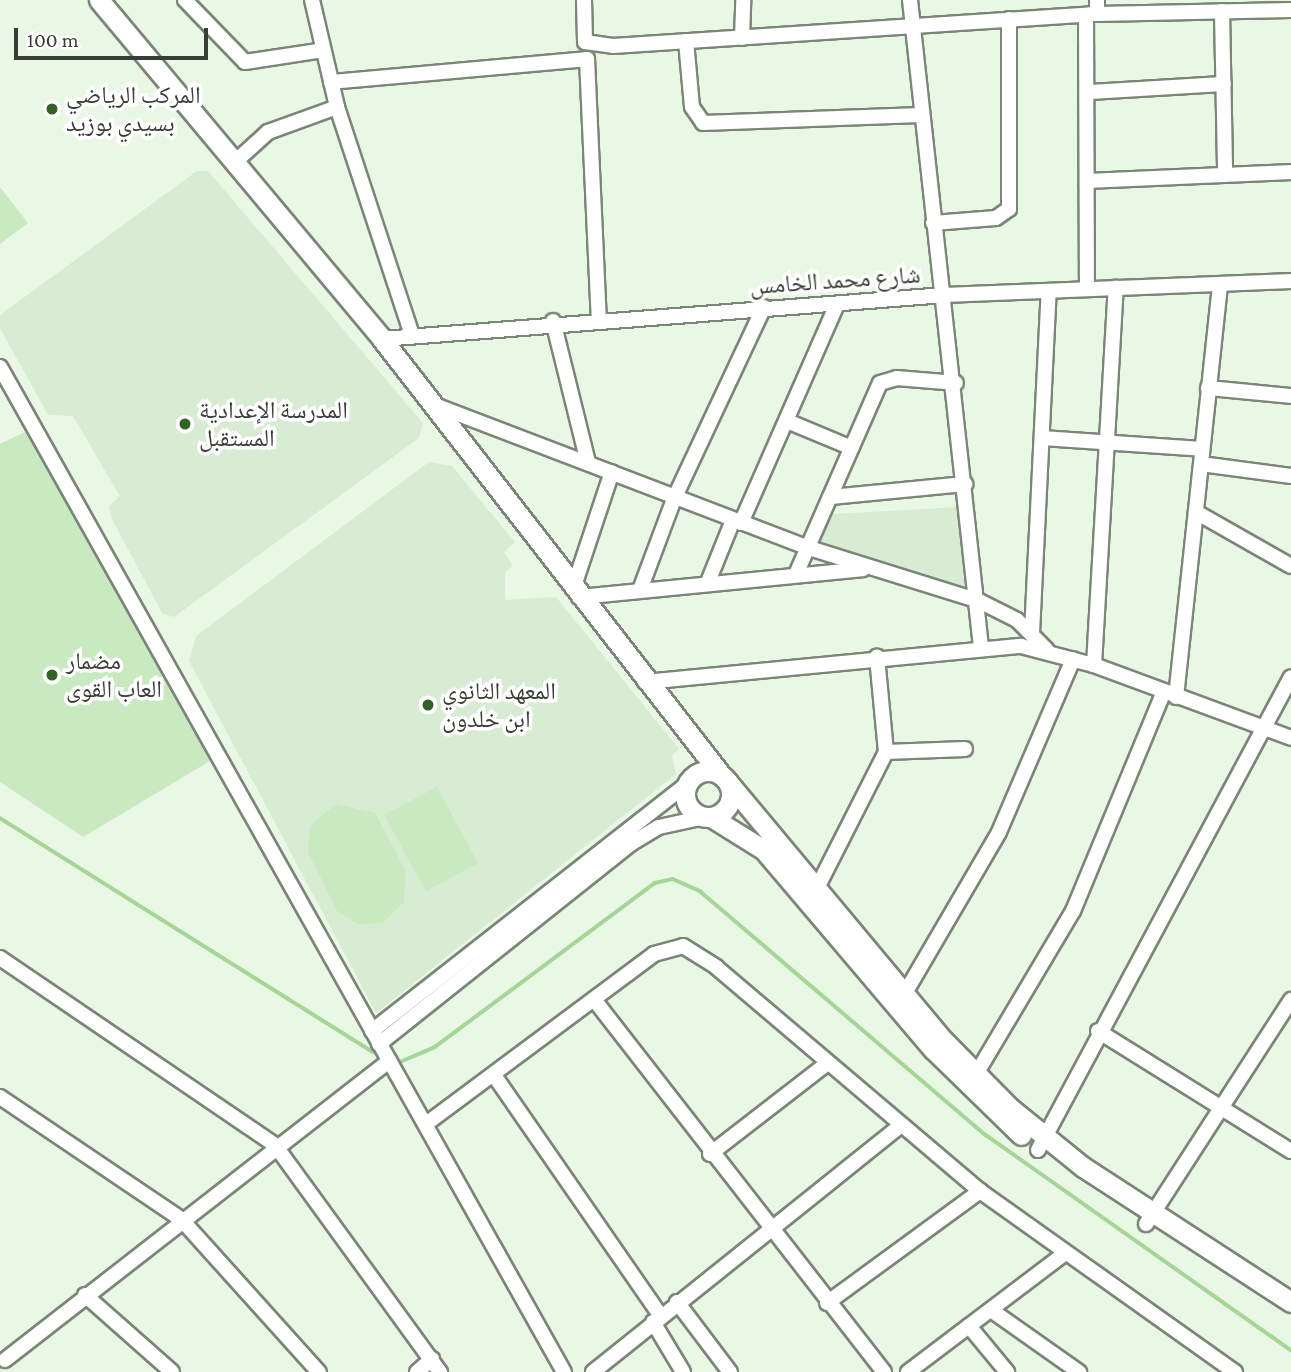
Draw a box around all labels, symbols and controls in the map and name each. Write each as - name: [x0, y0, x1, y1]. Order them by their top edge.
- scale bar: [18, 14, 212, 58]
- text: 100 m: [27, 28, 79, 52]
- place label: المركب الرياضي بسيدي بوزيد: [66, 81, 201, 137]
- marker: المركب الرياضي بسيدي بوزيد: [44, 101, 60, 117]
- street label: شارع محمد الخامس: [749, 260, 921, 300]
- place label: المدرسة الإعدادية المستقبل: [199, 396, 348, 452]
- marker: المدرسة الإعدادية المستقبل: [177, 416, 193, 432]
- place label: مضمار العاب القوى: [66, 647, 162, 703]
- marker: مضمار العاب القوى: [44, 667, 60, 683]
- place label: المعهد الثانوي ابن خلدون: [442, 677, 556, 733]
- marker: المعهد الثانوي ابن خلدون: [420, 697, 436, 713]

